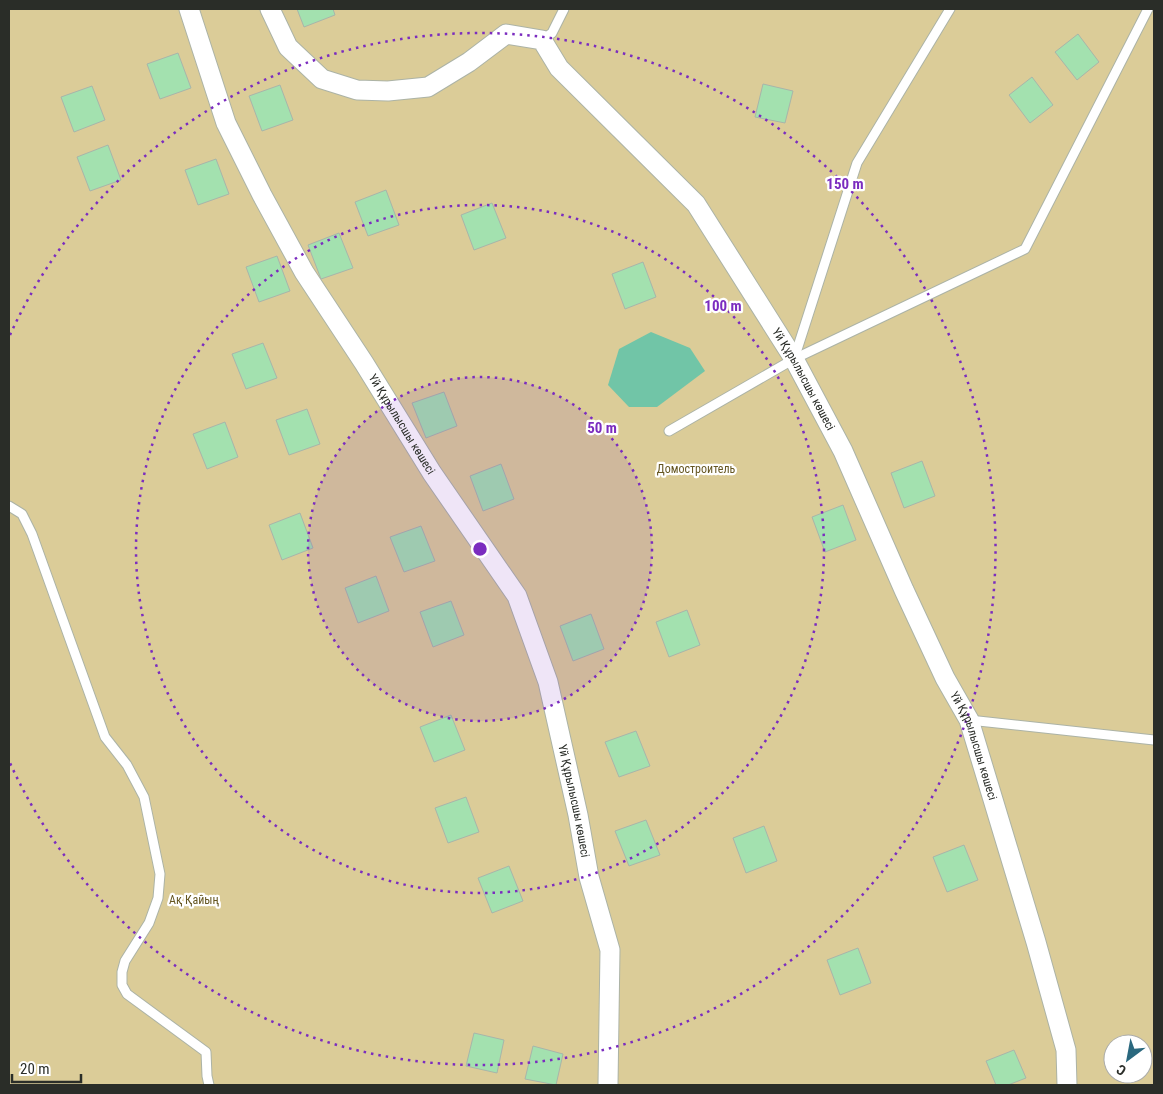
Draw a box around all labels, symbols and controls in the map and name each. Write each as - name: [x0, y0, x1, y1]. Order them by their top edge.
- text: 150 m: [826, 175, 864, 193]
- text: 100 m: [704, 297, 742, 315]
- street label: Үй Құрылысшы көшесі: [769, 325, 838, 433]
- street label: Үй Құрылысшы көшесі: [366, 372, 438, 477]
- text: 50 m: [587, 419, 617, 437]
- park label: Домостроитель: [657, 462, 736, 476]
- centre of rings: [471, 540, 489, 558]
- street label: Үй Құрылысшы көшесі: [947, 689, 1000, 802]
- street label: Үй Құрылысшы көшесі: [555, 743, 592, 858]
- park label: Ақ Қайың: [169, 893, 219, 907]
- north arrow: [1103, 1034, 1153, 1084]
- scale bar: [12, 1052, 81, 1084]
- text: 20 m: [20, 1060, 50, 1078]
- text: С: [1113, 1061, 1129, 1079]

